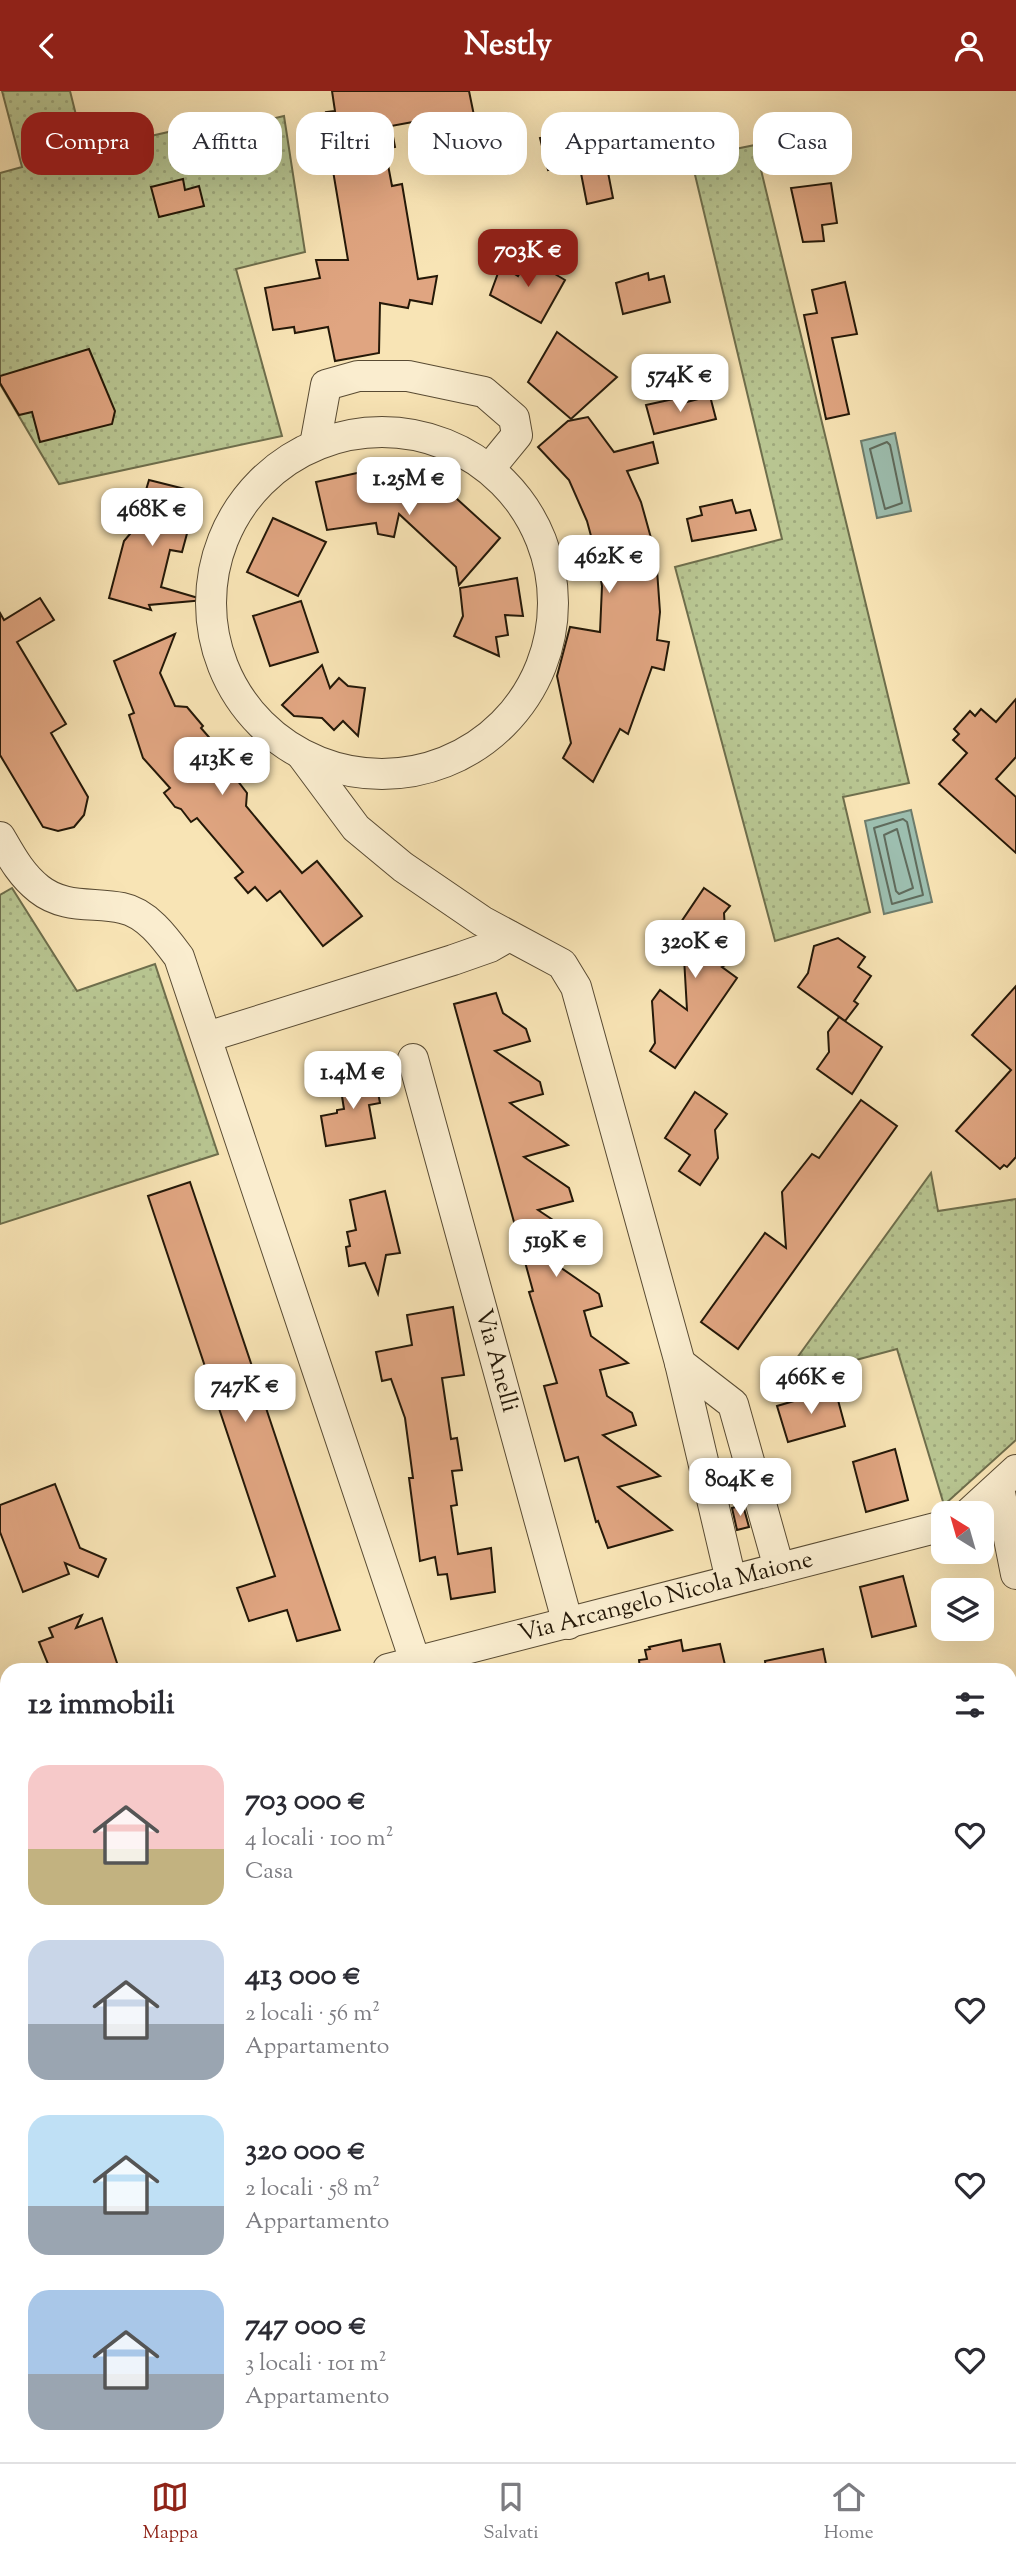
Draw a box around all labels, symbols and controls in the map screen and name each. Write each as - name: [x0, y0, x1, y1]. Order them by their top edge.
- text: Nestly: [464, 23, 552, 69]
- icon: back: [28, 27, 66, 65]
- icon: person: [950, 27, 988, 65]
- chip: Compra: [21, 112, 154, 175]
- chip: Affitta: [168, 112, 282, 175]
- chip: Filtri: [296, 112, 394, 175]
- chip: Nuovo: [408, 112, 527, 175]
- chip: Appartamento: [541, 112, 739, 175]
- chip: Casa: [753, 112, 852, 175]
- pin: 703K €: [471, 229, 585, 289]
- text: 703K €: [494, 235, 562, 268]
- pin: 574K €: [623, 355, 737, 414]
- text: 574K €: [647, 360, 713, 393]
- pin: 1.25M €: [344, 457, 474, 517]
- text: 1.25M €: [373, 463, 445, 496]
- pin: 468K €: [95, 489, 209, 548]
- text: 468K €: [117, 494, 187, 527]
- pin: 462K €: [552, 535, 666, 595]
- text: 462K €: [574, 541, 644, 574]
- pin: 413K €: [165, 737, 279, 797]
- text: 413K €: [190, 743, 254, 776]
- pin: 320K €: [638, 921, 752, 980]
- text: 320K €: [661, 926, 729, 959]
- pin: 1.4M €: [296, 1051, 410, 1111]
- text: 1.4M €: [320, 1057, 386, 1090]
- pin: 519K €: [499, 1219, 613, 1279]
- text: 519K €: [525, 1225, 587, 1258]
- street label: Via Anelli: [465, 1305, 526, 1417]
- pin: 466K €: [754, 1357, 868, 1416]
- text: 466K €: [776, 1362, 846, 1395]
- pin: 747K €: [188, 1365, 302, 1424]
- text: 747K €: [211, 1370, 279, 1403]
- pin: 804K €: [683, 1459, 797, 1518]
- text: 804K €: [705, 1464, 775, 1497]
- north arrow: [931, 1501, 994, 1565]
- map controls: [931, 1501, 994, 1641]
- street label: Via Arcangelo Nicola Maione: [515, 1543, 817, 1652]
- button: layers: [931, 1578, 994, 1641]
- text: 12 immobili: [28, 1684, 174, 1727]
- icon: filters: [951, 1686, 989, 1724]
- text: 703 000 €: [245, 1780, 366, 1823]
- icon: home: [84, 1793, 168, 1877]
- icon: heart: [951, 1816, 989, 1854]
- text: 4 locali · 100 m²: [245, 1823, 393, 1856]
- text: Casa: [245, 1856, 293, 1889]
- text: 413 000 €: [245, 1955, 361, 1998]
- icon: home: [84, 1968, 168, 2052]
- icon: heart: [951, 1991, 989, 2029]
- text: 2 locali · 56 m²: [245, 1998, 380, 2031]
- text: Appartamento: [245, 2031, 389, 2064]
- text: 320 000 €: [245, 2130, 366, 2173]
- icon: home: [84, 2143, 168, 2227]
- icon: heart: [951, 2166, 989, 2204]
- text: 2 locali · 58 m²: [245, 2173, 380, 2206]
- text: Appartamento: [245, 2206, 389, 2239]
- text: 747 000 €: [245, 2305, 367, 2348]
- icon: home: [84, 2318, 168, 2402]
- icon: heart: [951, 2341, 989, 2379]
- text: 3 locali · 101 m²: [245, 2348, 387, 2381]
- text: Appartamento: [245, 2381, 389, 2414]
- tab: Mappa: [142, 2478, 198, 2547]
- tab: Salvati: [483, 2478, 539, 2547]
- tab: Home: [824, 2478, 874, 2547]

